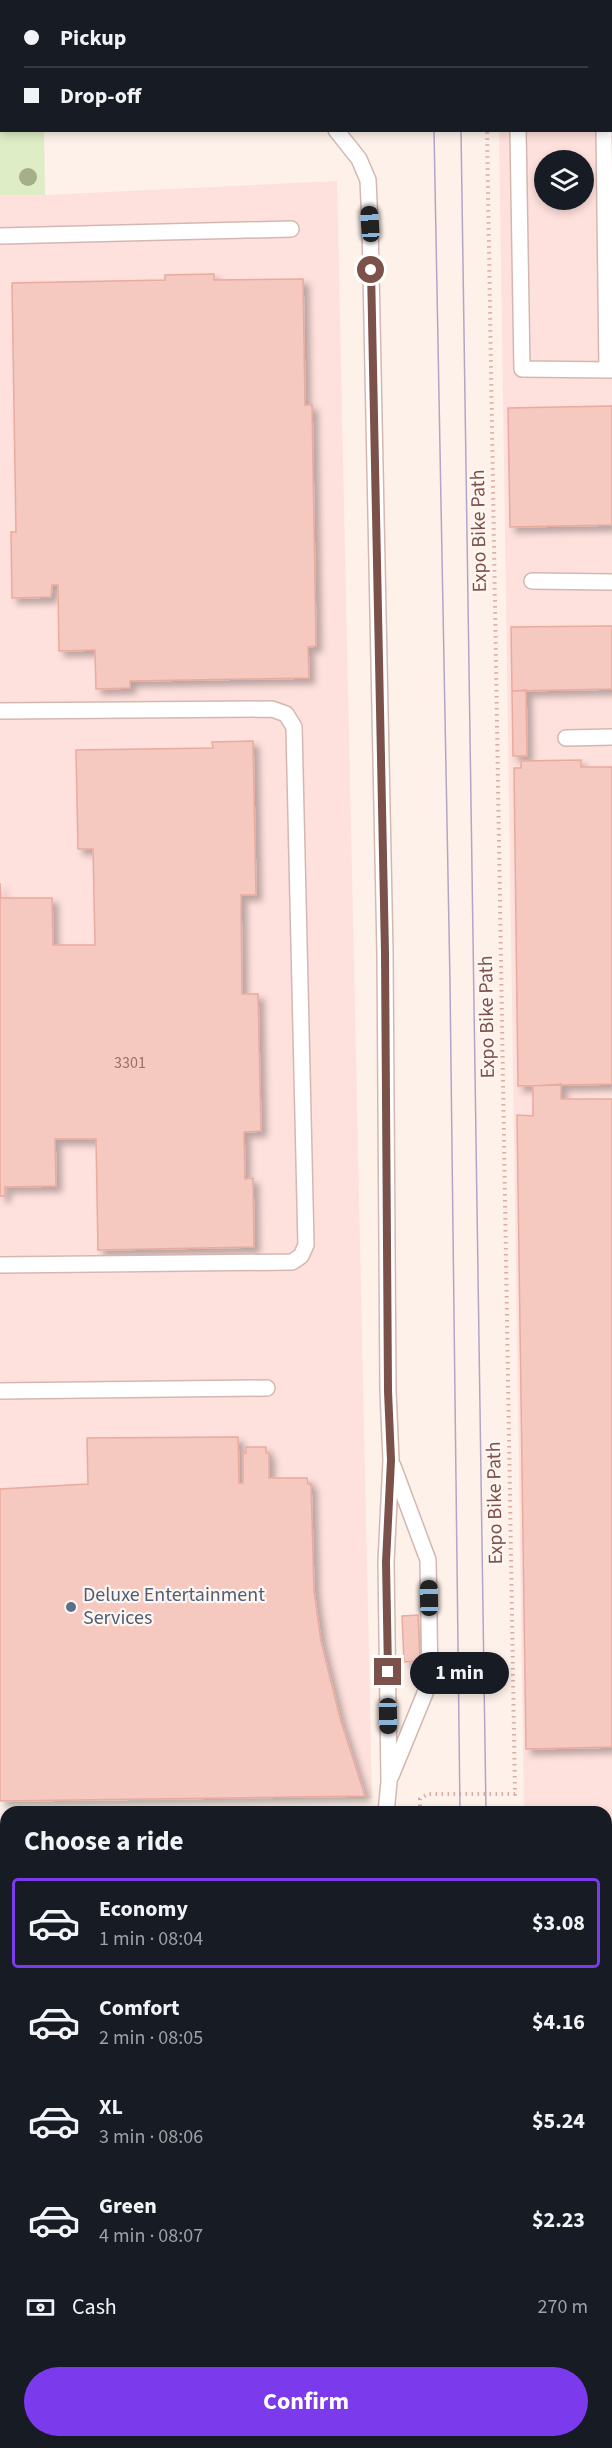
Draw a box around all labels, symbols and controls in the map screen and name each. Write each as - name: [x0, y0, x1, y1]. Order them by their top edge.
- text: Pickup: [60, 22, 126, 54]
- text: Drop-off: [60, 80, 141, 112]
- map controls: [534, 150, 594, 210]
- button: layers: [534, 150, 594, 210]
- car: [360, 205, 380, 243]
- route start: [357, 256, 384, 283]
- street label: Expo Bike Path: [464, 469, 494, 593]
- street label: Expo Bike Path: [472, 955, 502, 1079]
- house number: 3301: [114, 1052, 146, 1074]
- street label: Expo Bike Path: [480, 1441, 510, 1565]
- car: [420, 1580, 438, 1616]
- place label: Deluxe Entertainment Services: [83, 1581, 265, 1632]
- marker: Deluxe Entertainment Services: [64, 1600, 78, 1614]
- callout: 1 min: [409, 1651, 508, 1693]
- route end: [374, 1658, 401, 1685]
- text: 1 min: [435, 1659, 484, 1687]
- car: [379, 1698, 397, 1734]
- text: Choose a ride: [24, 1822, 184, 1861]
- text: Economy: [99, 1893, 188, 1925]
- icon: car: [27, 1896, 81, 1950]
- text: $3.08: [532, 1907, 585, 1939]
- text: 1 min · 08:04: [99, 1925, 203, 1953]
- text: Comfort: [99, 1992, 180, 2024]
- icon: car: [27, 1995, 81, 2049]
- text: $4.16: [532, 2006, 585, 2038]
- text: 2 min · 08:05: [99, 2024, 203, 2052]
- text: XL: [99, 2091, 123, 2123]
- icon: car: [27, 2094, 81, 2148]
- text: $5.24: [532, 2105, 585, 2137]
- text: 3 min · 08:06: [99, 2123, 203, 2151]
- text: Green: [99, 2190, 157, 2222]
- icon: car: [27, 2193, 81, 2247]
- text: $2.23: [532, 2204, 585, 2236]
- text: 4 min · 08:07: [99, 2222, 203, 2250]
- icon: cash: [24, 2291, 57, 2324]
- text: Cash: [72, 2291, 117, 2323]
- text: 270 m: [538, 2293, 588, 2321]
- button: Confirm: [24, 2367, 588, 2436]

